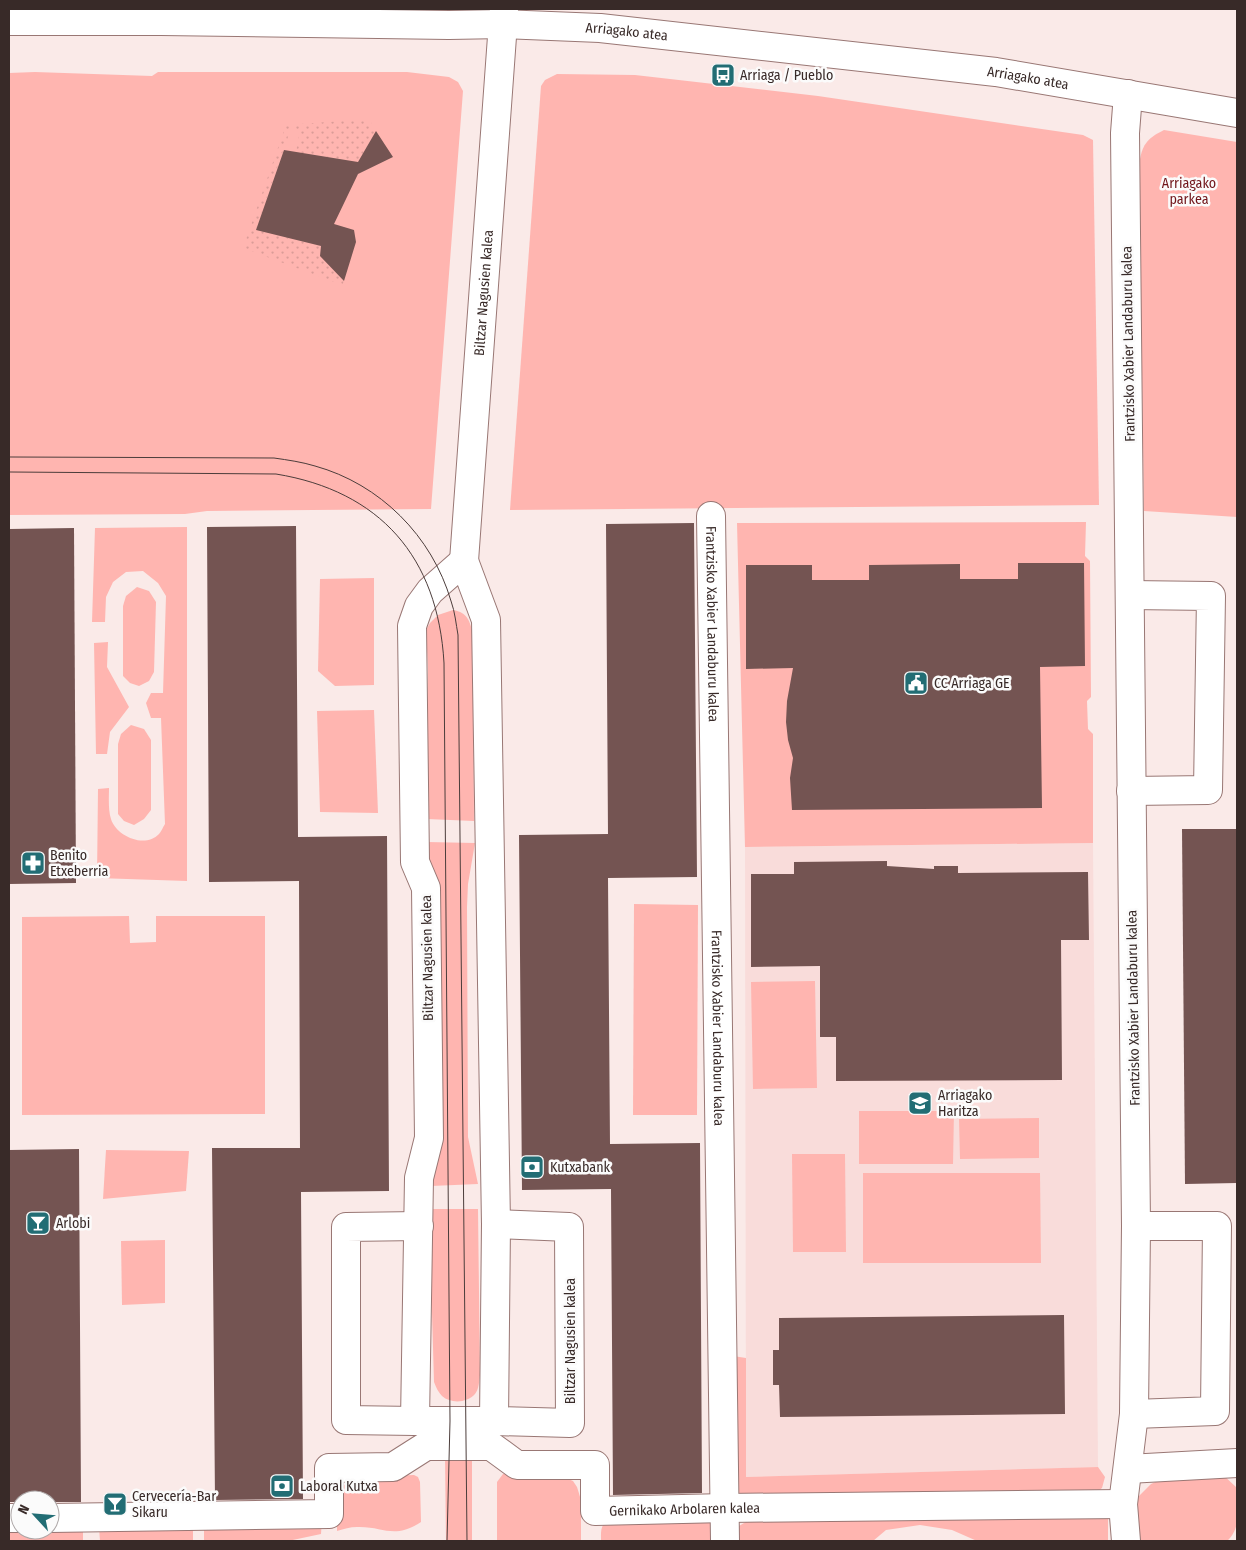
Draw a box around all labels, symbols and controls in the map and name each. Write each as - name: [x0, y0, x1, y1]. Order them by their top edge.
- street label: Arriagako atea: [585, 19, 669, 44]
- bus stop icon: Arriaga / Pueblo: [710, 62, 736, 88]
- street label: Arriagako atea: [986, 63, 1070, 93]
- place label: Arriaga / Pueblo: [740, 67, 833, 84]
- park label: Arriagako parkea: [1162, 175, 1216, 208]
- street label: Biltzar Nagusien kalea: [471, 229, 497, 356]
- street label: Frantzisko Xabier Landaburu kalea: [1118, 246, 1139, 442]
- street label: Frantzisko Xabier Landaburu kalea: [702, 526, 722, 722]
- public building icon: CC Arriaga GE: [903, 670, 929, 696]
- place label: CC Arriaga GE: [934, 675, 1010, 692]
- place label: Benito Etxeberria: [50, 847, 109, 880]
- pharmacy icon: Benito Etxeberria: [20, 850, 46, 876]
- street label: Biltzar Nagusien kalea: [418, 895, 437, 1021]
- street label: Frantzisko Xabier Landaburu kalea: [1123, 910, 1144, 1106]
- street label: Frantzisko Xabier Landaburu kalea: [708, 930, 727, 1126]
- place label: Arriagako Haritza: [938, 1087, 992, 1120]
- school or university icon: Arriagako Haritza: [907, 1090, 933, 1116]
- bank icon: Kutxabank: [519, 1154, 545, 1180]
- place label: Kutxabank: [550, 1159, 611, 1176]
- bar icon: Arlobi: [25, 1210, 51, 1236]
- place label: Arlobi: [56, 1215, 90, 1232]
- street label: Biltzar Nagusien kalea: [562, 1278, 579, 1404]
- bank icon: Laboral Kutxa: [269, 1473, 295, 1499]
- place label: Laboral Kutxa: [300, 1478, 378, 1495]
- place label: Cervecería-Bar Sikaru: [132, 1488, 216, 1521]
- north arrow: [10, 1490, 60, 1540]
- bar icon: Cervecería-Bar Sikaru: [102, 1491, 128, 1517]
- street label: Gernikako Arbolaren kalea: [609, 1500, 760, 1520]
- text: N: [14, 1502, 33, 1517]

